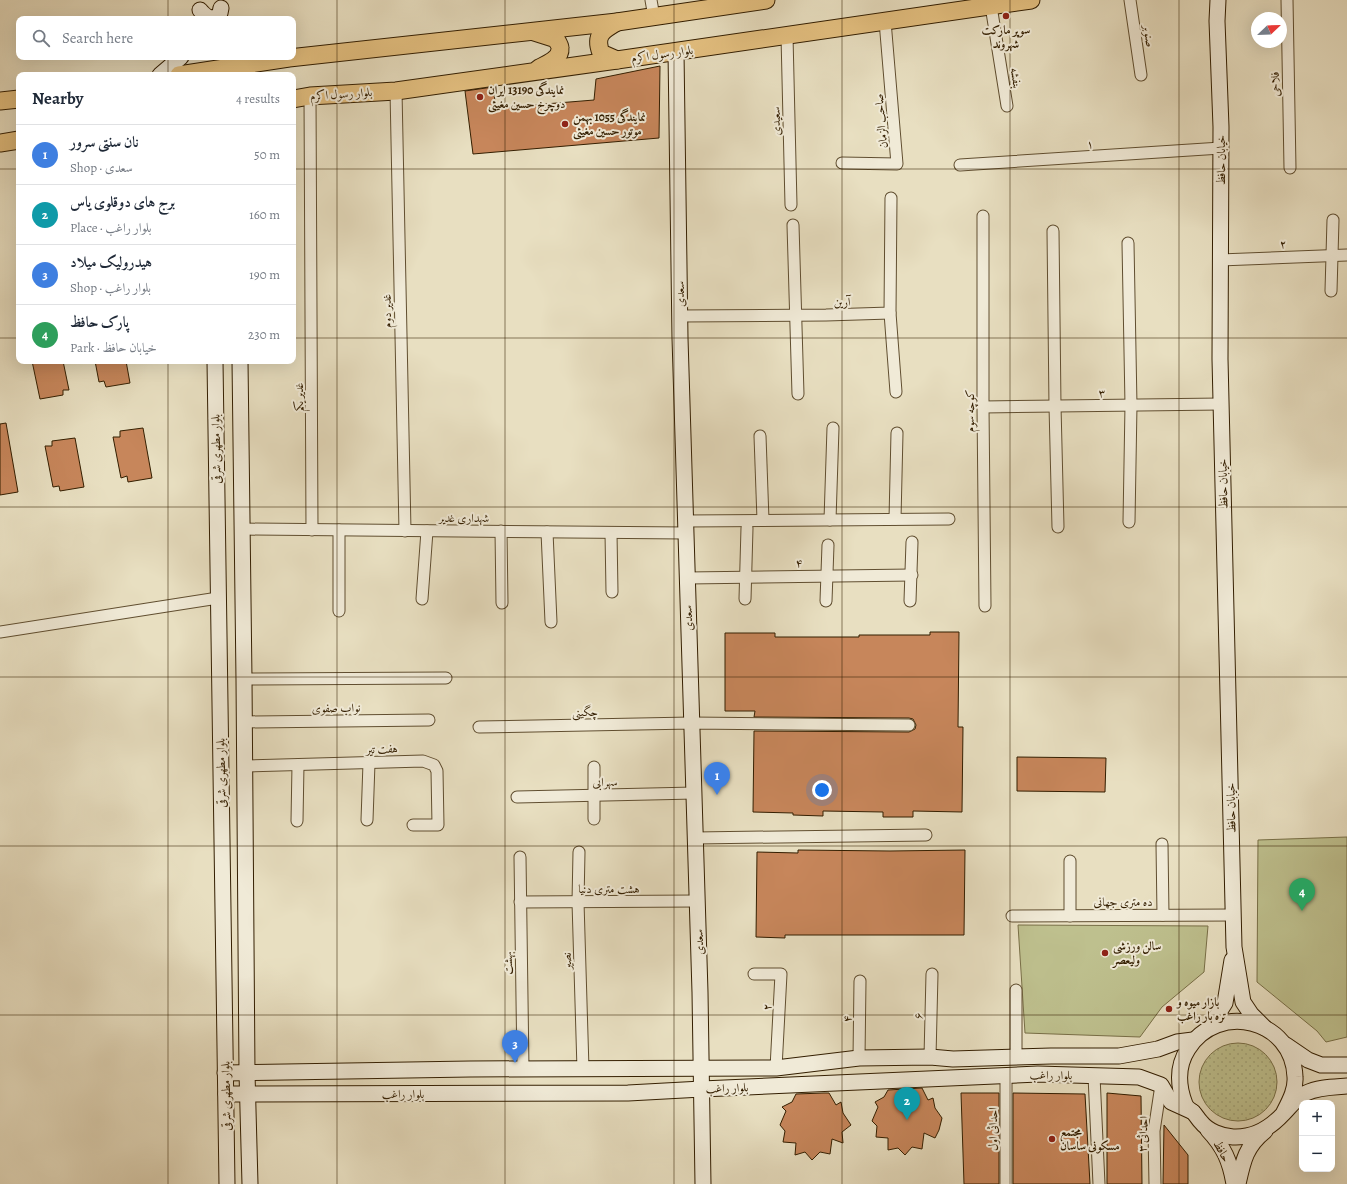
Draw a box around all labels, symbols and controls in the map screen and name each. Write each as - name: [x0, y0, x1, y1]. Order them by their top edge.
- marker: سوپر مارکت شهروند: [1001, 11, 1011, 21]
- north arrow: [1251, 12, 1287, 48]
- search box: [16, 16, 296, 60]
- place label: سوپر مارکت شهروند: [982, 22, 1031, 52]
- street label: صنوبر: [1139, 22, 1158, 48]
- icon: search: [30, 27, 52, 49]
- text: Search here: [62, 28, 133, 48]
- street label: بلوار رسول اکرم: [630, 42, 694, 69]
- street label: بنفشه: [1006, 66, 1026, 90]
- street label: فلاحی: [1267, 71, 1283, 97]
- place label: نمایندگی 13190 ایران دوچرخ حسین مغیثی: [488, 80, 565, 115]
- street label: بلوار رسول اکرم: [309, 84, 373, 107]
- text: Nearby: [32, 87, 83, 110]
- text: 4 results: [236, 90, 280, 107]
- marker: نمایندگی 13190 ایران دوچرخ حسین مغیثی: [475, 92, 485, 102]
- street label: صاحب الزمان: [871, 93, 891, 149]
- street label: سعیدی: [768, 106, 784, 136]
- place label: نمایندگی 1055 بهمن موتور حسین مغیثی: [573, 107, 646, 140]
- marker: نمایندگی 1055 بهمن موتور حسین مغیثی: [560, 119, 570, 129]
- text: نان سنتی سرور: [70, 132, 139, 152]
- street label: خیابان حافظ: [1213, 135, 1229, 185]
- street label: ۱: [1086, 136, 1094, 152]
- text: 1: [43, 146, 47, 163]
- text: 50 m: [254, 146, 280, 163]
- text: Shop · سعدی: [70, 159, 133, 176]
- text: برج های دوقلوی یاس: [70, 192, 175, 212]
- text: 2: [42, 206, 48, 223]
- text: 160 m: [249, 206, 280, 223]
- text: Place · بلوار راغب: [70, 219, 151, 236]
- street label: ۲: [1279, 236, 1287, 252]
- text: هیدرولیک میلاد: [70, 252, 152, 272]
- text: 3: [42, 266, 48, 283]
- text: 190 m: [249, 266, 280, 283]
- text: Shop · بلوار راغب: [70, 279, 151, 296]
- street label: سعدی: [672, 281, 688, 307]
- street label: غدیر دوم: [379, 293, 398, 328]
- street label: آرین: [833, 294, 852, 310]
- text: پارک حافظ: [70, 312, 129, 332]
- text: 4: [42, 326, 48, 343]
- text: 230 m: [248, 326, 280, 343]
- text: Park · خیابان حافظ: [70, 339, 157, 356]
- street label: غدیر یکم: [291, 382, 310, 412]
- street label: ۳: [1098, 385, 1106, 401]
- street label: کوچه سوم: [962, 390, 981, 432]
- street label: بلوار مطهری شرقی: [207, 414, 225, 484]
- street label: خیابان حافظ: [1215, 459, 1231, 509]
- street label: شهداری غدیر: [437, 510, 489, 526]
- street label: ۴: [795, 555, 803, 571]
- street label: سعدی: [680, 605, 696, 631]
- street label: نواب صفوی: [311, 700, 361, 716]
- street label: چگینی: [572, 704, 598, 721]
- street label: بلوار مطهری شرقی: [212, 738, 230, 808]
- street label: هفت تیر: [364, 740, 398, 758]
- pin: 1: [704, 762, 730, 795]
- street label: سهرابی: [592, 774, 618, 791]
- your location: [812, 780, 832, 800]
- street label: خیابان حافظ: [1223, 783, 1239, 833]
- pin: 4: [1289, 878, 1315, 911]
- street label: هشت متری دنیا: [578, 881, 640, 897]
- street label: ده متری جهانی: [1093, 894, 1153, 910]
- street label: سعدی: [691, 929, 707, 955]
- place label: سالن ورزشی ولیعصر: [1111, 938, 1162, 969]
- marker: سالن ورزشی ولیعصر: [1100, 948, 1110, 958]
- street label: بهشت: [500, 951, 516, 975]
- street label: نصیر: [559, 952, 575, 972]
- place label: بازار میوه و تره بار راغب: [1175, 994, 1227, 1024]
- street label: ۲: [759, 1003, 775, 1011]
- marker: بازار میوه و تره بار راغب: [1164, 1004, 1174, 1014]
- street label: ۶: [910, 1012, 926, 1020]
- street label: ۴: [839, 1015, 855, 1023]
- pin: 3: [502, 1030, 528, 1063]
- street label: بلوار مطهری شرقی: [217, 1061, 235, 1131]
- street label: بلوار راغب: [1030, 1067, 1072, 1083]
- street label: بلوار راغب: [705, 1079, 749, 1097]
- street label: بلوار راغب: [382, 1086, 424, 1102]
- pin: 2: [894, 1087, 920, 1120]
- map controls: [1299, 1100, 1335, 1172]
- button: +: [1299, 1100, 1335, 1136]
- street label: احداثی اول: [985, 1107, 1001, 1151]
- street label: احداثی ۳: [1134, 1115, 1152, 1153]
- place label: مجتمع مسکونی ساسان: [1060, 1124, 1120, 1154]
- marker: مجتمع مسکونی ساسان: [1047, 1134, 1057, 1144]
- button: −: [1299, 1136, 1335, 1172]
- street label: حافظ: [1210, 1137, 1234, 1165]

